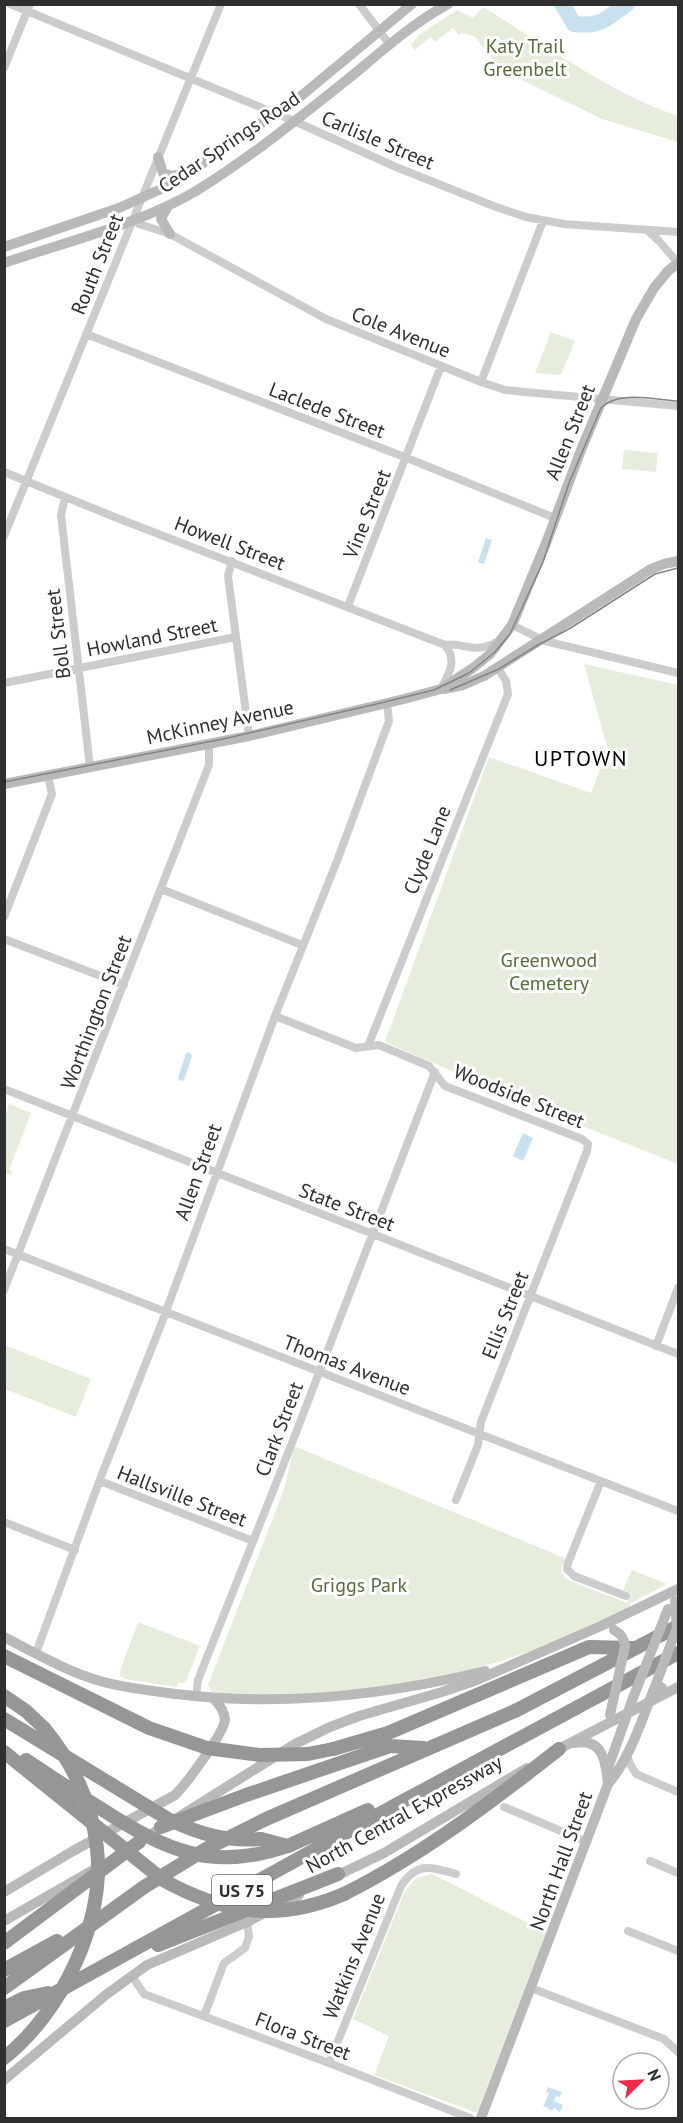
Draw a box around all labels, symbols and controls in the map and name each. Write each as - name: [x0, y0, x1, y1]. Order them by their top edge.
- park label: Katy Trail Greenbelt: [483, 33, 567, 82]
- street label: Cedar Springs Road: [153, 85, 305, 199]
- street label: Carlisle Street: [318, 105, 438, 175]
- street label: Routh Street: [65, 210, 129, 318]
- street label: Cole Avenue: [348, 300, 454, 364]
- street label: Laclede Street: [265, 376, 389, 444]
- street label: Allen Street: [539, 380, 601, 484]
- street label: Vine Street: [337, 465, 397, 563]
- street label: Howell Street: [171, 510, 289, 576]
- street label: Boll Street: [40, 587, 76, 680]
- street label: Howland Street: [84, 612, 220, 662]
- street label: McKinney Avenue: [144, 694, 296, 750]
- district label: UPTOWN: [534, 744, 628, 772]
- street label: Clyde Lane: [397, 802, 457, 898]
- street label: Worthington Street: [55, 931, 137, 1093]
- park label: Greenwood Cemetery: [501, 947, 597, 996]
- street label: Woodside Street: [450, 1058, 589, 1134]
- street label: Allen Street: [169, 1120, 228, 1224]
- street label: State Street: [295, 1177, 399, 1237]
- street label: Ellis Street: [476, 1267, 534, 1363]
- street label: Thomas Avenue: [280, 1329, 414, 1401]
- street label: Clark Street: [249, 1378, 309, 1480]
- street label: Hallsville Street: [114, 1459, 251, 1533]
- park label: Griggs Park: [311, 1572, 408, 1598]
- street label: North Central Expressway: [301, 1749, 507, 1879]
- street label: North Hall Street: [524, 1788, 598, 1934]
- road number: US 75: [212, 1875, 272, 1905]
- street label: Watkins Avenue: [317, 1889, 391, 2023]
- street label: Flora Street: [252, 2006, 355, 2066]
- north arrow: [611, 2051, 671, 2111]
- text: N: [643, 2066, 666, 2084]

